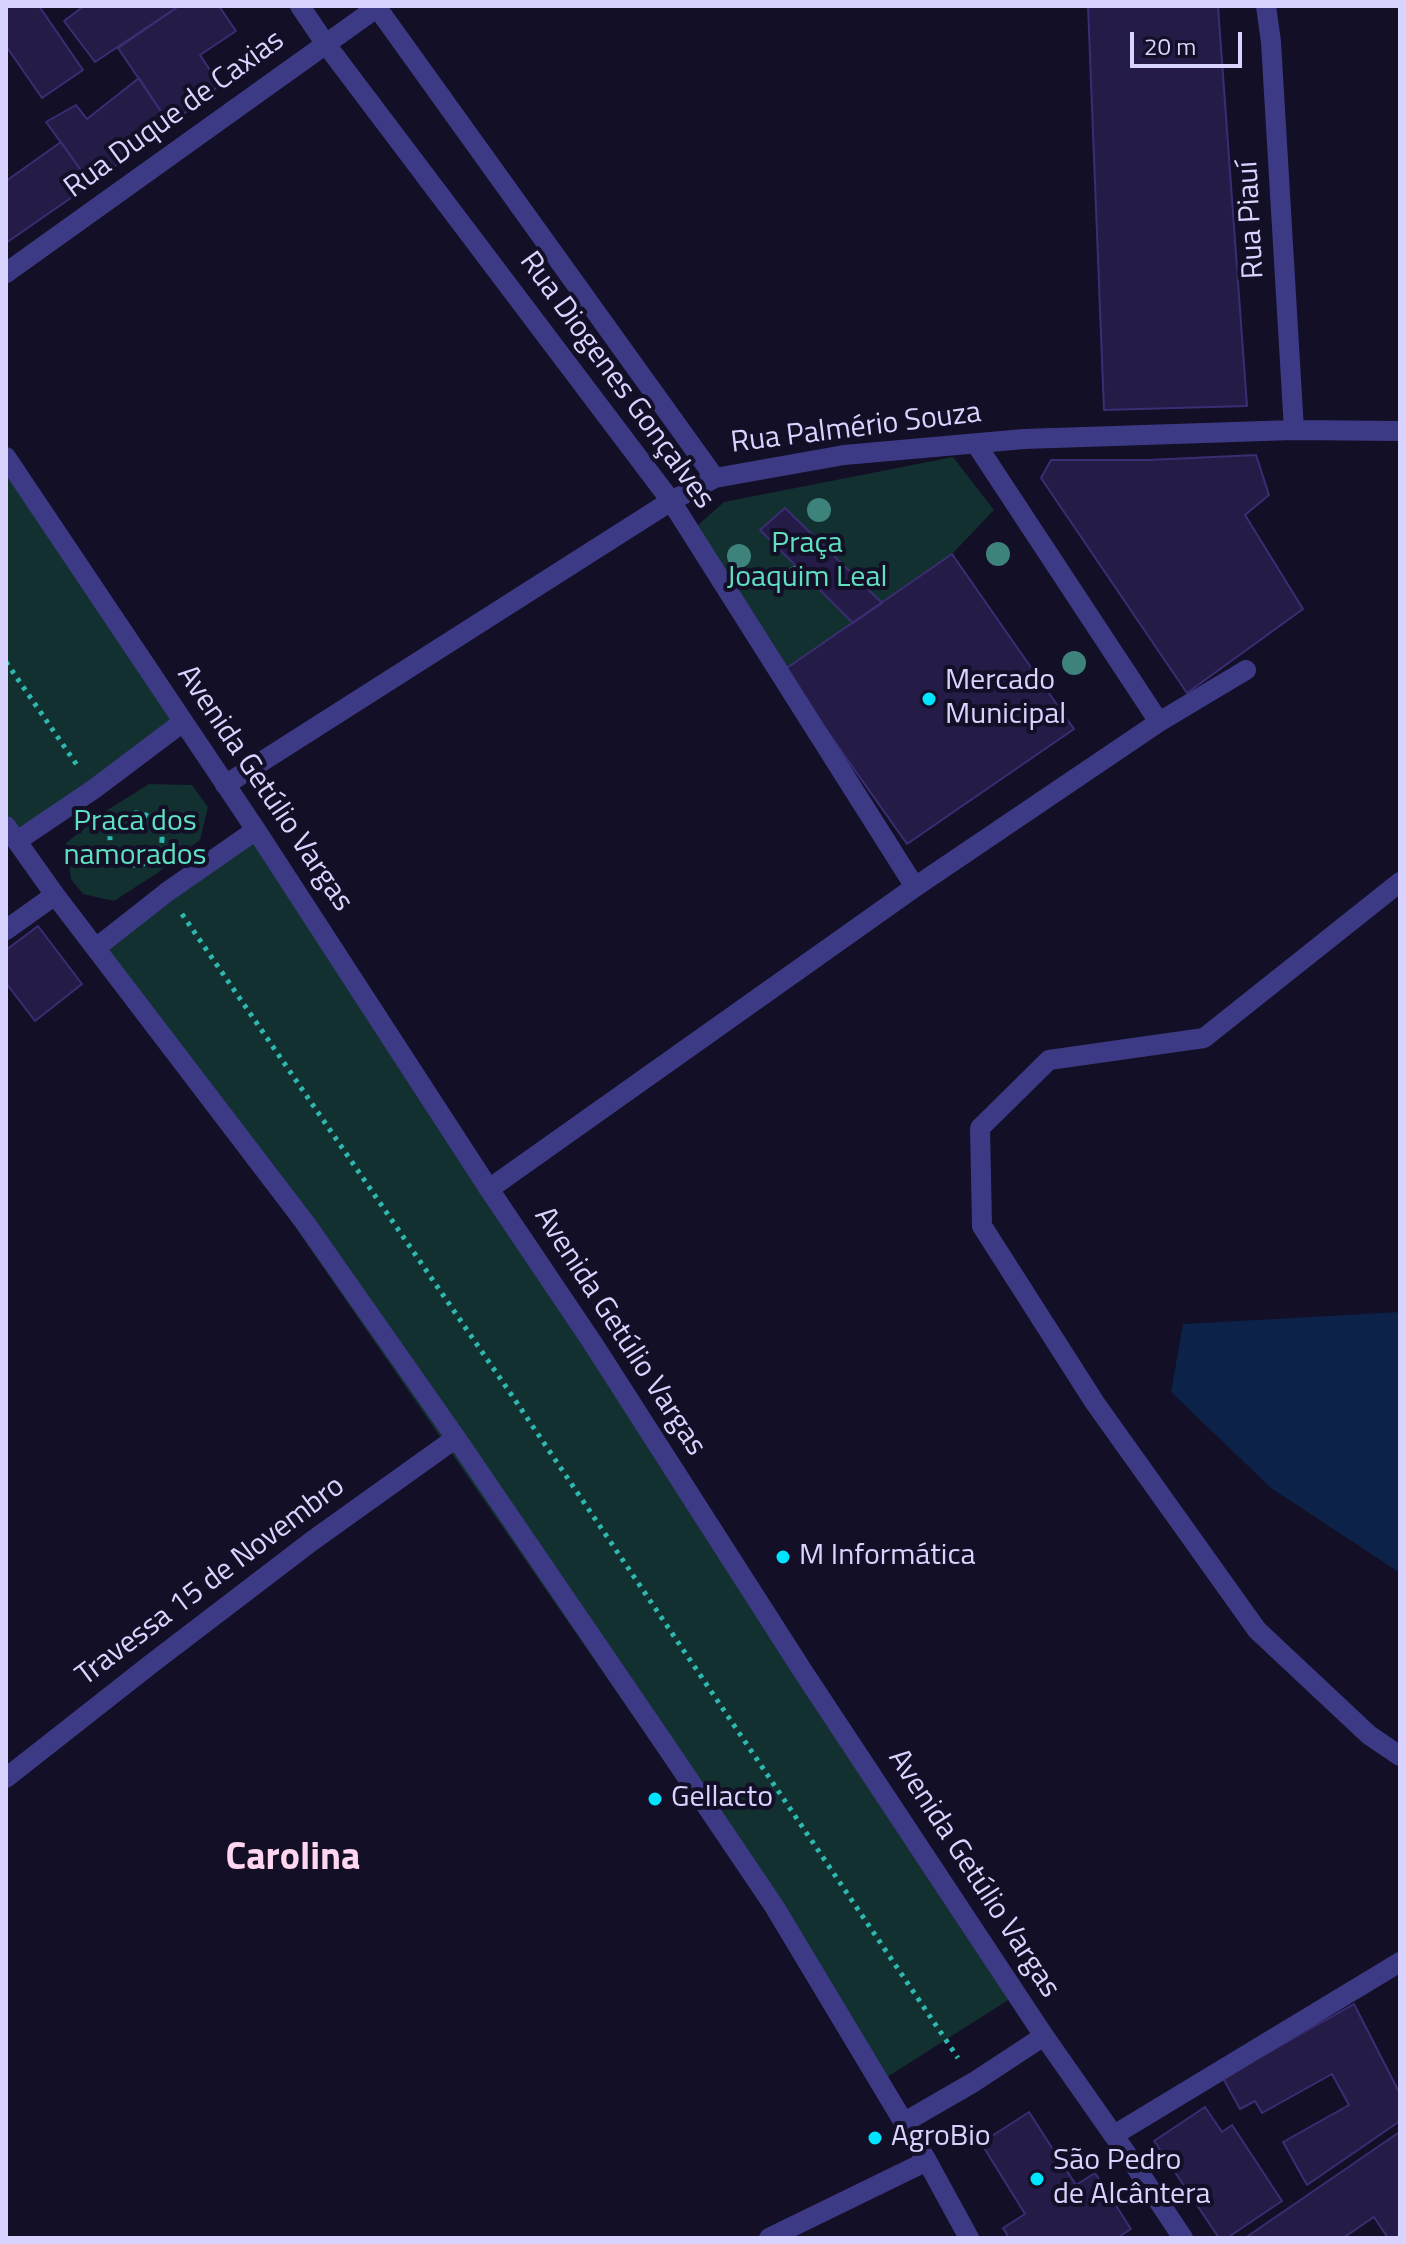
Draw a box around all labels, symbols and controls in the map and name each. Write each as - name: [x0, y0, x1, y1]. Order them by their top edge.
- scale bar: [1134, 16, 1246, 66]
- street label: Rua Duque de Caxias: [58, 23, 292, 207]
- text: 20 m: [1144, 28, 1196, 64]
- street label: Rua Piauí: [1231, 160, 1273, 280]
- street label: Rua Diogenes Gonçalves: [511, 245, 721, 517]
- street label: Rua Palmério Souza: [729, 396, 983, 462]
- park label: Praça Joaquim Leal: [727, 527, 887, 598]
- street label: Avenida Getúlio Vargas: [168, 659, 360, 919]
- place label: Mercado Municipal: [945, 664, 1066, 734]
- marker: Mercado Municipal: [920, 690, 938, 708]
- park label: Praca dos namorados: [63, 805, 207, 876]
- street label: Avenida Getúlio Vargas: [525, 1201, 713, 1463]
- street label: Travessa 15 de Novembro: [70, 1469, 352, 1695]
- place label: M Informática: [799, 1539, 975, 1575]
- marker: M Informática: [774, 1548, 792, 1566]
- street label: Avenida Getúlio Vargas: [879, 1743, 1067, 2005]
- place label: Gellacto: [671, 1781, 773, 1817]
- marker: Gellacto: [646, 1790, 664, 1808]
- district label: Carolina: [226, 1837, 360, 1883]
- place label: AgroBio: [891, 2120, 991, 2156]
- marker: AgroBio: [866, 2129, 884, 2147]
- place label: São Pedro de Alcântera: [1053, 2144, 1211, 2214]
- marker: São Pedro de Alcântera: [1028, 2170, 1046, 2188]

